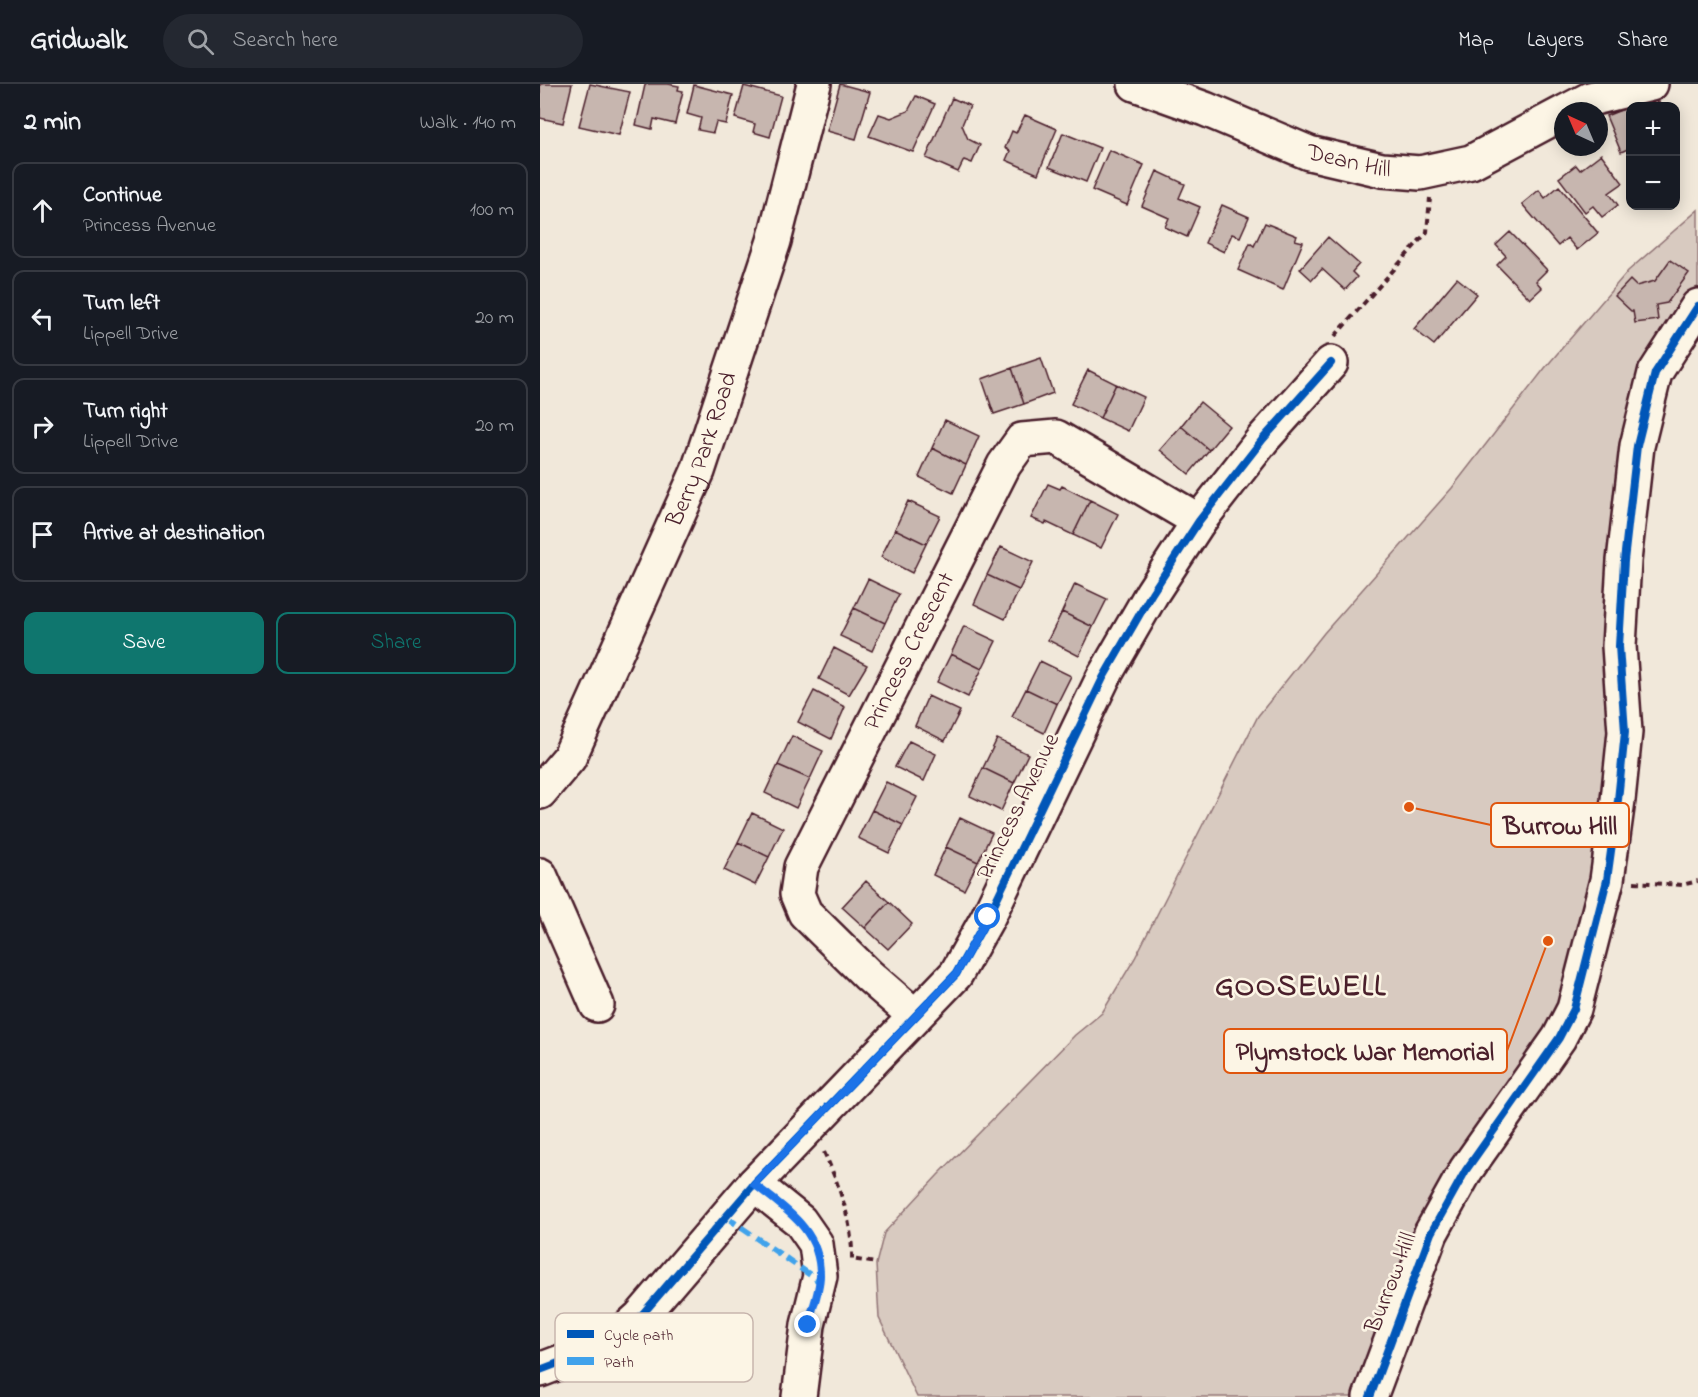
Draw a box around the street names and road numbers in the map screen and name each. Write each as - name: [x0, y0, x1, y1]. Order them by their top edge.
- street label: Dean Hill: [1302, 135, 1392, 188]
- street label: Berry Park Road: [657, 367, 747, 534]
- street label: Princess Crescent: [855, 567, 964, 737]
- street label: Princess Avenue: [968, 727, 1070, 886]
- street label: Burrow Hill: [1356, 1228, 1427, 1339]

